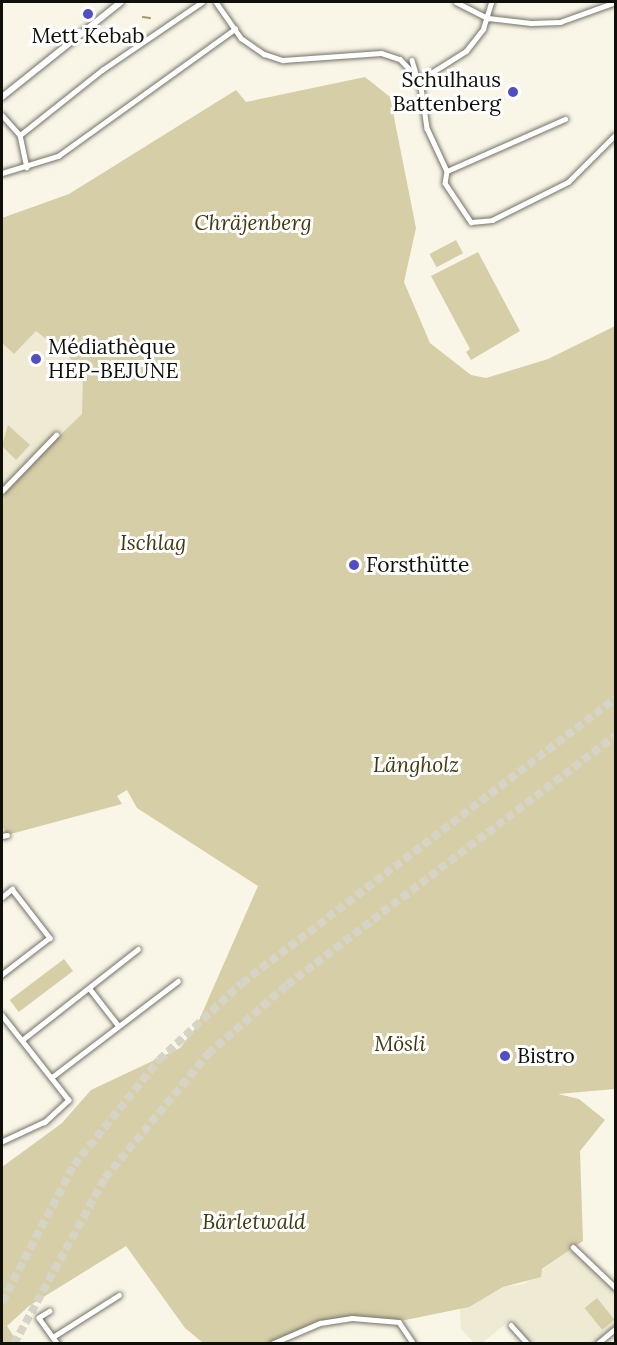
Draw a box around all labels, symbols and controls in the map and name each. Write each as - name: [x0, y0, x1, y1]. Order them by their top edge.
- marker: Mett Kebab: [81, 7, 95, 21]
- place label: Mett Kebab: [31, 23, 145, 49]
- place label: Schulhaus Battenberg: [392, 67, 501, 117]
- marker: Schulhaus Battenberg: [506, 85, 520, 99]
- park label: Chräjenberg: [194, 210, 312, 236]
- place label: Médiathèque HEP-BEJUNE: [48, 334, 178, 384]
- marker: Médiathèque HEP-BEJUNE: [29, 352, 43, 366]
- park label: Ischlag: [120, 530, 186, 556]
- place label: Forsthütte: [366, 552, 469, 578]
- marker: Forsthütte: [347, 558, 361, 572]
- park label: Längholz: [373, 752, 459, 778]
- park label: Mösli: [374, 1031, 426, 1057]
- place label: Bistro: [517, 1043, 575, 1069]
- marker: Bistro: [498, 1049, 512, 1063]
- park label: Bärletwald: [202, 1209, 306, 1235]

